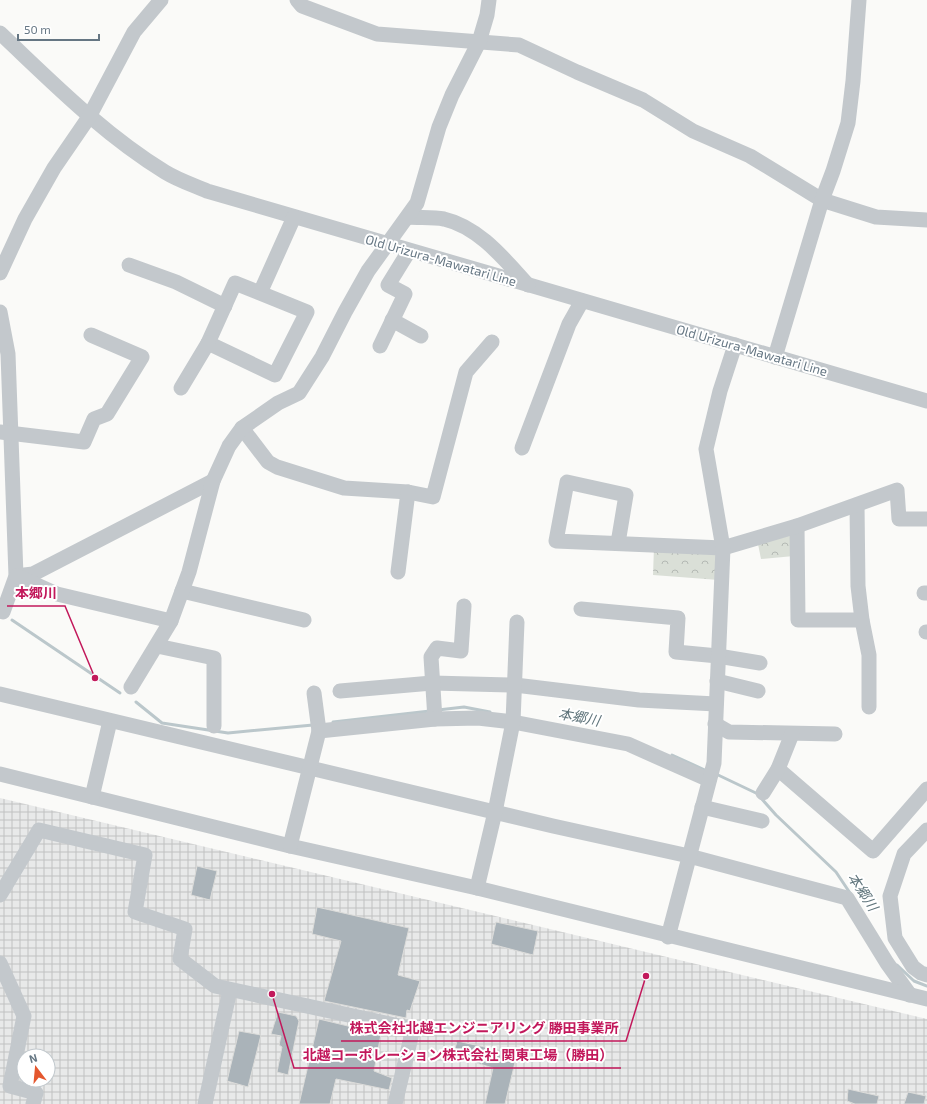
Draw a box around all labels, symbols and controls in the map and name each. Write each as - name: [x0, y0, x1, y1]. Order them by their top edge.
- scale bar: [18, 16, 99, 42]
- text: 50 m: [24, 22, 51, 36]
- street label: Old Urizura-Mawatari Line: [364, 231, 518, 289]
- street label: Old Urizura-Mawatari Line: [675, 321, 829, 379]
- callout: 本郷川: [7, 580, 65, 606]
- text: 本郷川: [15, 584, 57, 601]
- water label: 本郷川: [557, 704, 603, 729]
- water label: 本郷川: [845, 869, 883, 916]
- callout: 株式会社北越エンジニアリング 勝田事業所: [341, 1015, 626, 1041]
- text: 株式会社北越エンジニアリング 勝田事業所: [349, 1019, 619, 1036]
- callout: 北越コーポレーション株式会社 関東工場（勝田）: [294, 1042, 621, 1068]
- text: 北越コーポレーション株式会社 関東工場（勝田）: [303, 1046, 613, 1063]
- north arrow: [16, 1048, 56, 1088]
- text: N: [27, 1051, 39, 1065]

